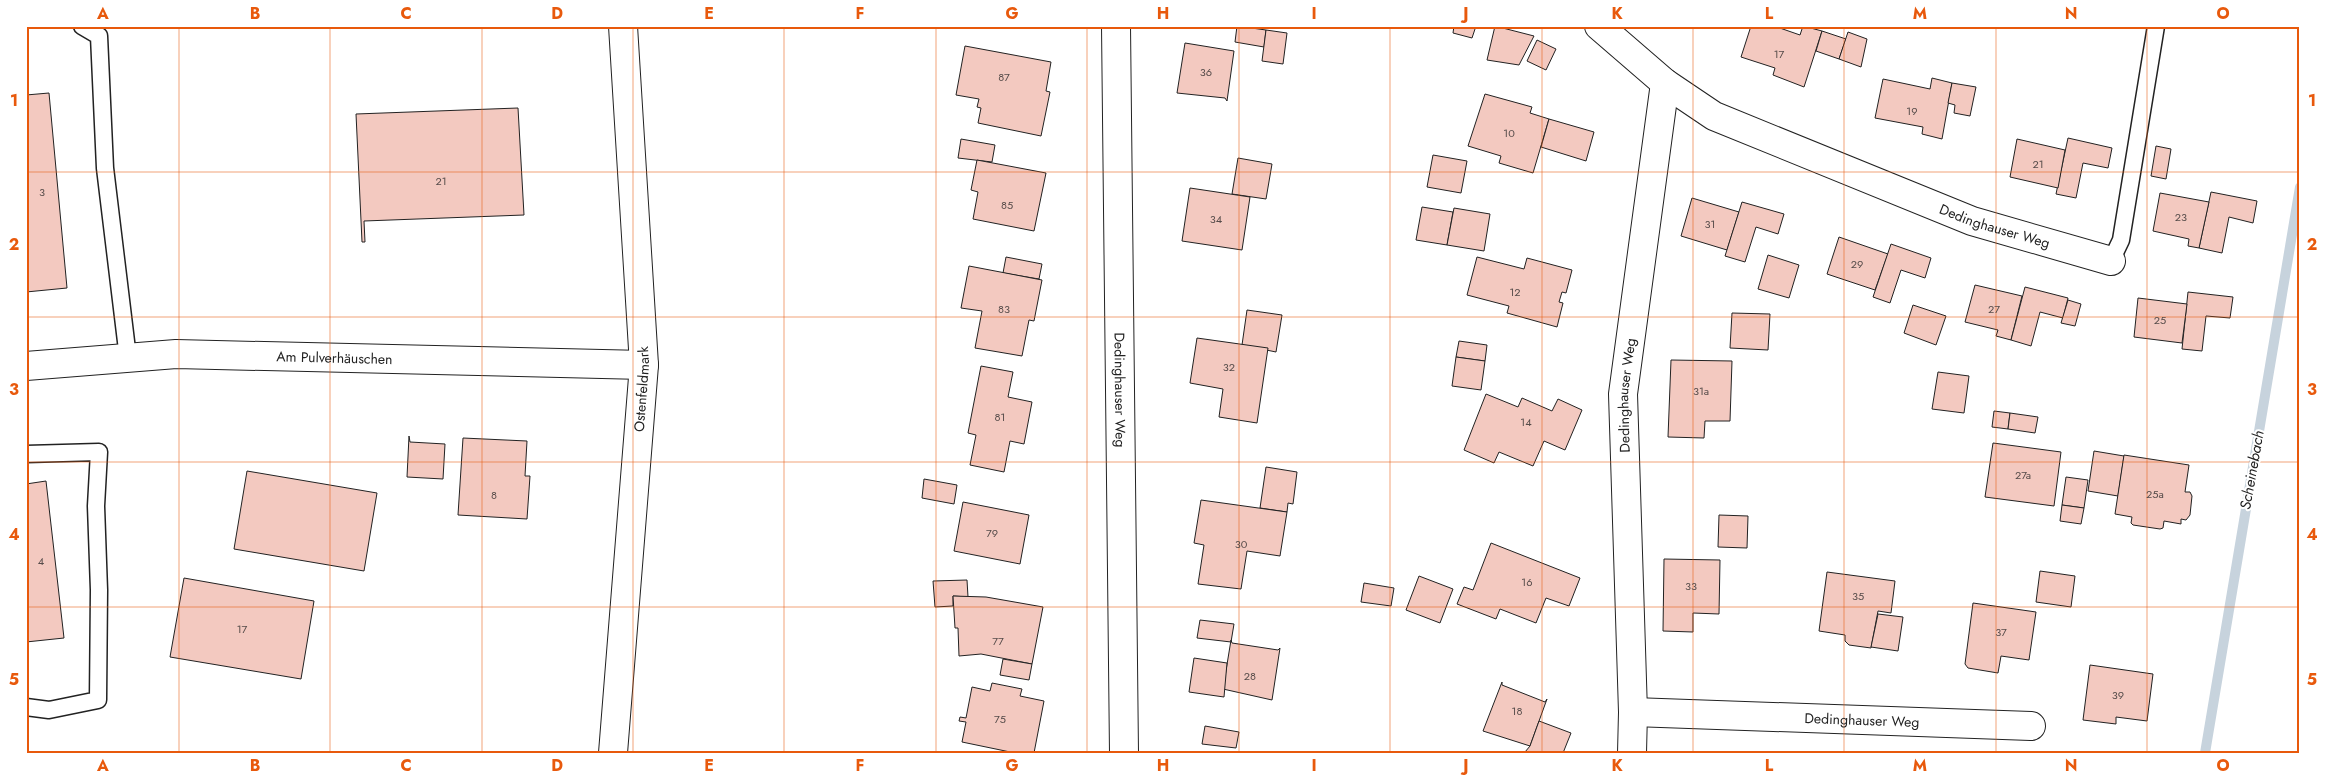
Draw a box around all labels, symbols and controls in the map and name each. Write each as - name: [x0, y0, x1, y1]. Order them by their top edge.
- text: A: [96, 2, 109, 25]
- text: B: [250, 2, 260, 25]
- text: C: [400, 2, 412, 25]
- text: D: [551, 2, 563, 25]
- text: E: [704, 2, 714, 25]
- text: F: [856, 2, 864, 25]
- text: G: [1005, 2, 1019, 25]
- text: H: [1157, 2, 1169, 25]
- text: I: [1311, 2, 1317, 25]
- text: J: [1460, 2, 1469, 25]
- text: K: [1611, 2, 1623, 25]
- text: L: [1765, 2, 1774, 25]
- text: M: [1913, 2, 1927, 25]
- text: N: [2065, 2, 2077, 25]
- text: O: [2216, 2, 2230, 25]
- house number: 17: [1774, 46, 1785, 62]
- house number: 36: [1200, 64, 1212, 80]
- house number: 87: [998, 69, 1010, 85]
- text: 1: [10, 89, 18, 112]
- text: 1: [2308, 89, 2316, 112]
- house number: 19: [1906, 103, 1918, 119]
- house number: 10: [1503, 125, 1515, 141]
- house number: 21: [2032, 156, 2044, 172]
- house number: 21: [435, 173, 447, 189]
- house number: 3: [39, 184, 45, 200]
- house number: 85: [1001, 197, 1013, 213]
- street label: Dedinghauser Weg: [1936, 199, 2052, 253]
- house number: 23: [2175, 209, 2187, 225]
- house number: 34: [1210, 211, 1223, 227]
- house number: 31: [1705, 216, 1715, 232]
- text: 2: [9, 233, 19, 256]
- text: 2: [2307, 233, 2317, 256]
- house number: 29: [1851, 256, 1863, 272]
- house number: 12: [1509, 284, 1521, 300]
- house number: 83: [998, 301, 1010, 317]
- house number: 27: [1988, 301, 2000, 317]
- house number: 25: [2154, 312, 2166, 328]
- street label: Dedinghauser Weg: [1109, 332, 1131, 448]
- street label: Dedinghauser Weg: [1613, 337, 1640, 453]
- street label: Ostenfeldmark: [629, 345, 654, 433]
- street label: Am Pulverhäuschen: [276, 346, 393, 369]
- house number: 32: [1223, 359, 1235, 375]
- text: 3: [9, 378, 19, 401]
- text: 3: [2307, 378, 2317, 401]
- house number: 31a: [1693, 383, 1709, 399]
- house number: 81: [995, 409, 1005, 425]
- house number: 14: [1520, 414, 1532, 430]
- water label: Scheinebach: [2234, 429, 2270, 511]
- house number: 27a: [2015, 467, 2031, 483]
- house number: 25a: [2146, 486, 2164, 502]
- house number: 8: [491, 487, 497, 503]
- text: 4: [8, 523, 20, 546]
- text: 4: [2306, 523, 2318, 546]
- house number: 79: [986, 525, 998, 541]
- house number: 30: [1235, 536, 1248, 552]
- house number: 4: [38, 553, 45, 569]
- house number: 16: [1521, 574, 1533, 590]
- house number: 33: [1685, 578, 1697, 594]
- house number: 35: [1852, 588, 1864, 604]
- house number: 17: [237, 621, 248, 637]
- house number: 37: [1995, 624, 2007, 640]
- house number: 77: [992, 633, 1004, 649]
- text: 5: [9, 668, 19, 691]
- house number: 28: [1244, 668, 1256, 684]
- text: 5: [2307, 668, 2317, 691]
- house number: 39: [2112, 687, 2124, 703]
- house number: 18: [1512, 703, 1522, 719]
- street label: Dedinghauser Weg: [1804, 708, 1920, 732]
- house number: 75: [994, 711, 1006, 727]
- text: A: [96, 754, 109, 777]
- text: B: [250, 754, 260, 777]
- text: C: [400, 754, 412, 777]
- text: D: [551, 754, 563, 777]
- text: E: [704, 754, 714, 777]
- text: F: [856, 754, 864, 777]
- text: G: [1005, 754, 1019, 777]
- text: H: [1157, 754, 1169, 777]
- text: I: [1311, 754, 1317, 777]
- text: J: [1460, 754, 1469, 777]
- text: K: [1611, 754, 1623, 777]
- text: L: [1765, 754, 1774, 777]
- text: M: [1913, 754, 1927, 777]
- text: N: [2065, 754, 2077, 777]
- text: O: [2216, 754, 2230, 777]

